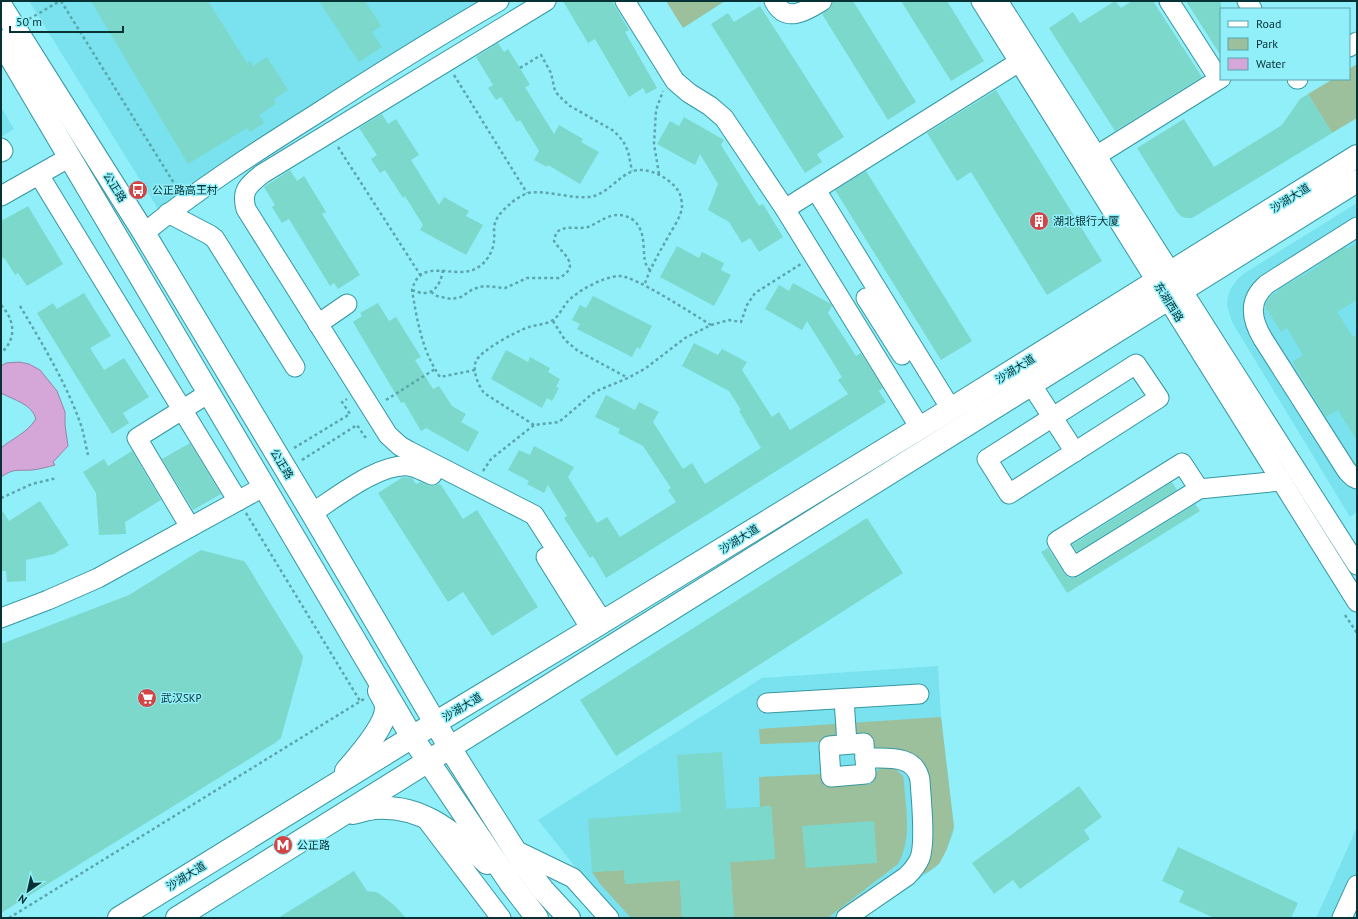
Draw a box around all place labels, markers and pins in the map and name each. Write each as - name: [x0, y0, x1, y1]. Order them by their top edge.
- bus stop icon: 公正路高王村: [127, 179, 149, 201]
- place label: 公正路高王村: [152, 183, 218, 197]
- building icon: 湖北银行大厦: [1028, 210, 1050, 232]
- place label: 湖北银行大厦: [1053, 214, 1119, 228]
- supermarket icon: 武汉SKP: [136, 687, 158, 709]
- place label: 武汉SKP: [161, 691, 202, 705]
- metro station icon: 公正路: [272, 834, 294, 856]
- place label: 公正路: [297, 838, 330, 852]

